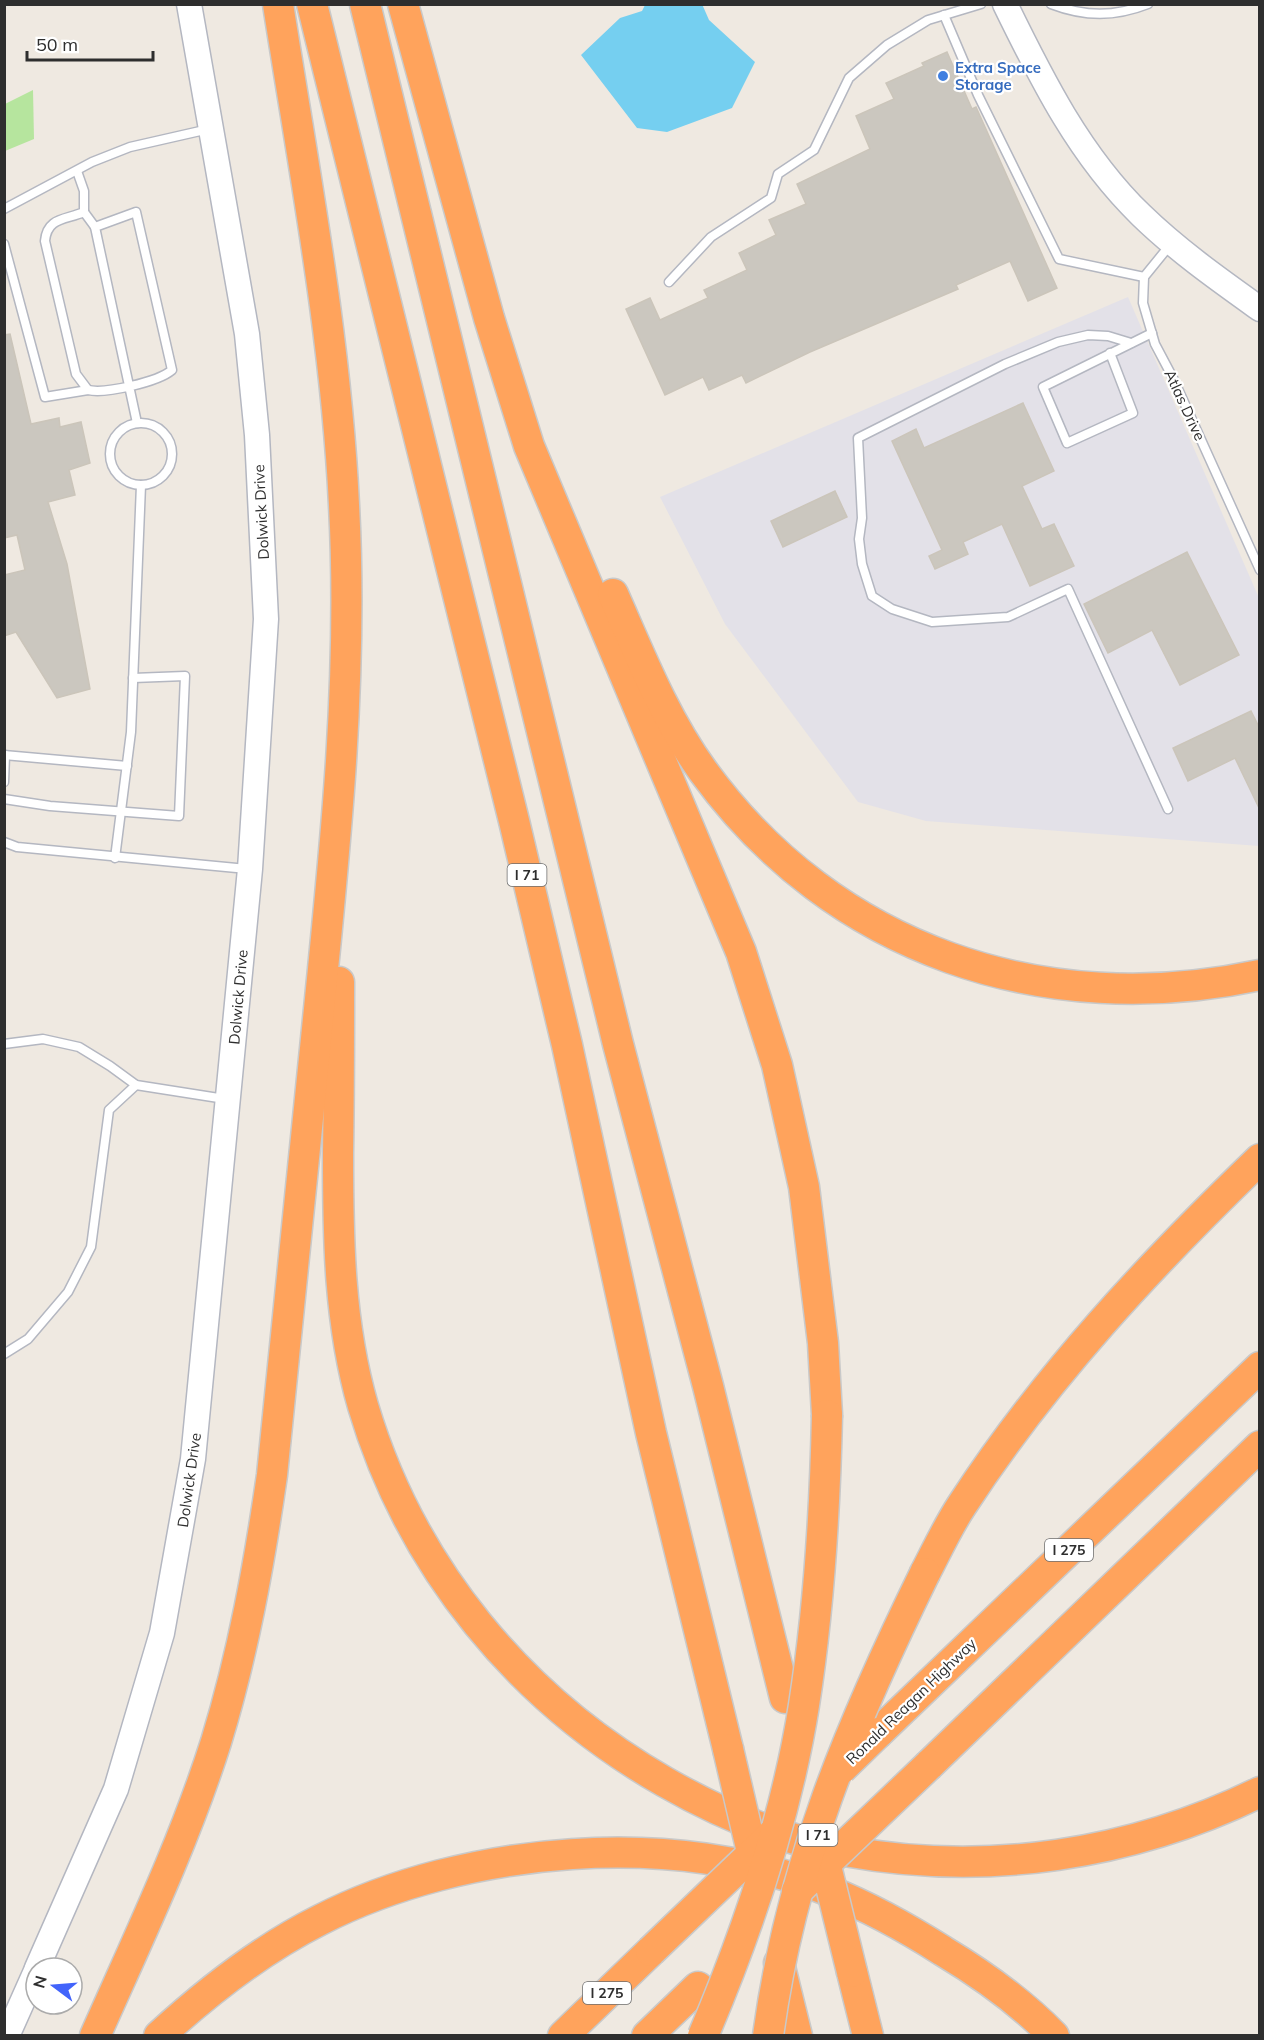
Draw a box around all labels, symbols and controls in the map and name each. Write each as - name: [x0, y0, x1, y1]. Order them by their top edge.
- scale bar: [27, 24, 153, 62]
- text: 50 m: [36, 33, 78, 56]
- place label: Extra Space Storage: [955, 58, 1041, 94]
- marker: Extra Space Storage: [936, 69, 950, 83]
- street label: Atlas Drive: [1160, 366, 1210, 444]
- street label: Dolwick Drive: [249, 464, 273, 560]
- road number: I 71: [508, 864, 546, 886]
- street label: Dolwick Drive: [224, 949, 252, 1045]
- street label: Dolwick Drive: [173, 1432, 205, 1528]
- road number: I 275: [1045, 1539, 1093, 1561]
- street label: Ronald Reagan Highway: [842, 1634, 980, 1768]
- road number: I 71: [798, 1824, 838, 1846]
- north arrow: [24, 1956, 84, 2016]
- text: N: [28, 1973, 51, 1990]
- road number: I 275: [583, 1982, 631, 2004]

